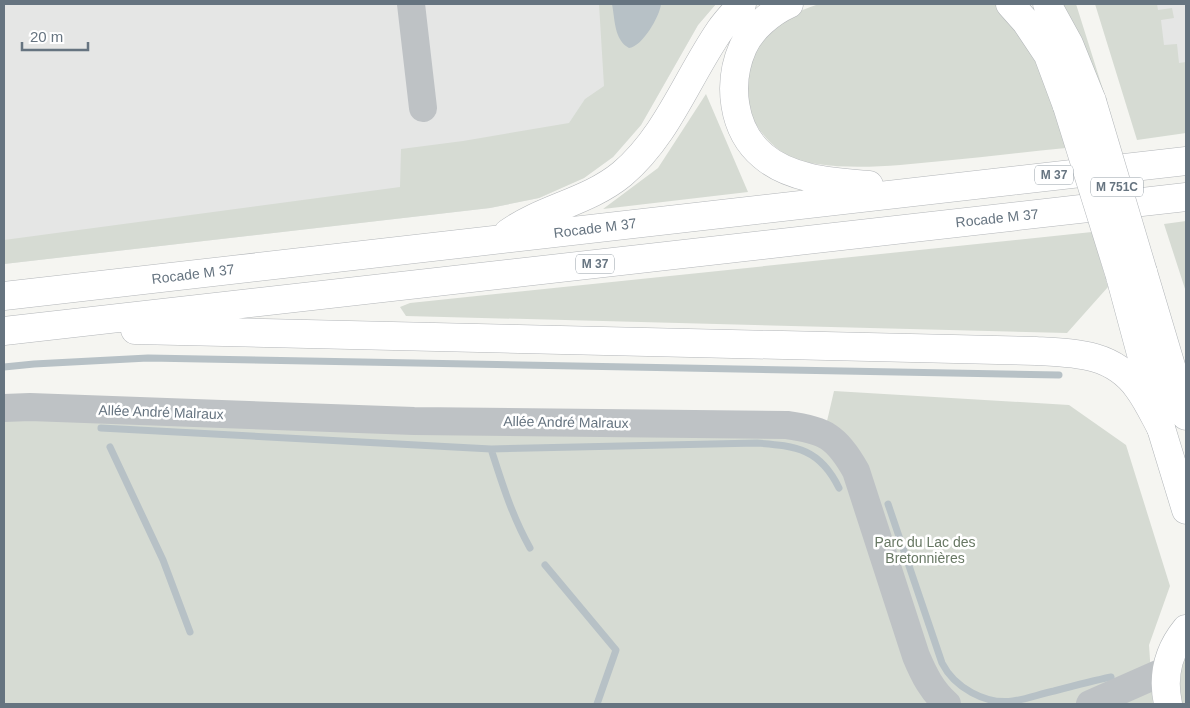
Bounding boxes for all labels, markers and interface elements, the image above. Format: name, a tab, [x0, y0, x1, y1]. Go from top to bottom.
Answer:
scale bar	[22, 20, 89, 52]
text: 20 m	[30, 28, 63, 45]
road number: M 37	[1035, 166, 1073, 184]
road number: M 751C	[1091, 178, 1143, 196]
street label: Rocade M 37	[955, 206, 1039, 230]
street label: Rocade M 37	[553, 215, 638, 241]
road number: M 37	[576, 254, 614, 274]
street label: Rocade M 37	[151, 261, 236, 287]
street label: Allée André Malraux	[98, 402, 224, 422]
street label: Allée André Malraux	[503, 413, 629, 431]
park label: Parc du Lac des Bretonnières	[874, 534, 976, 566]

